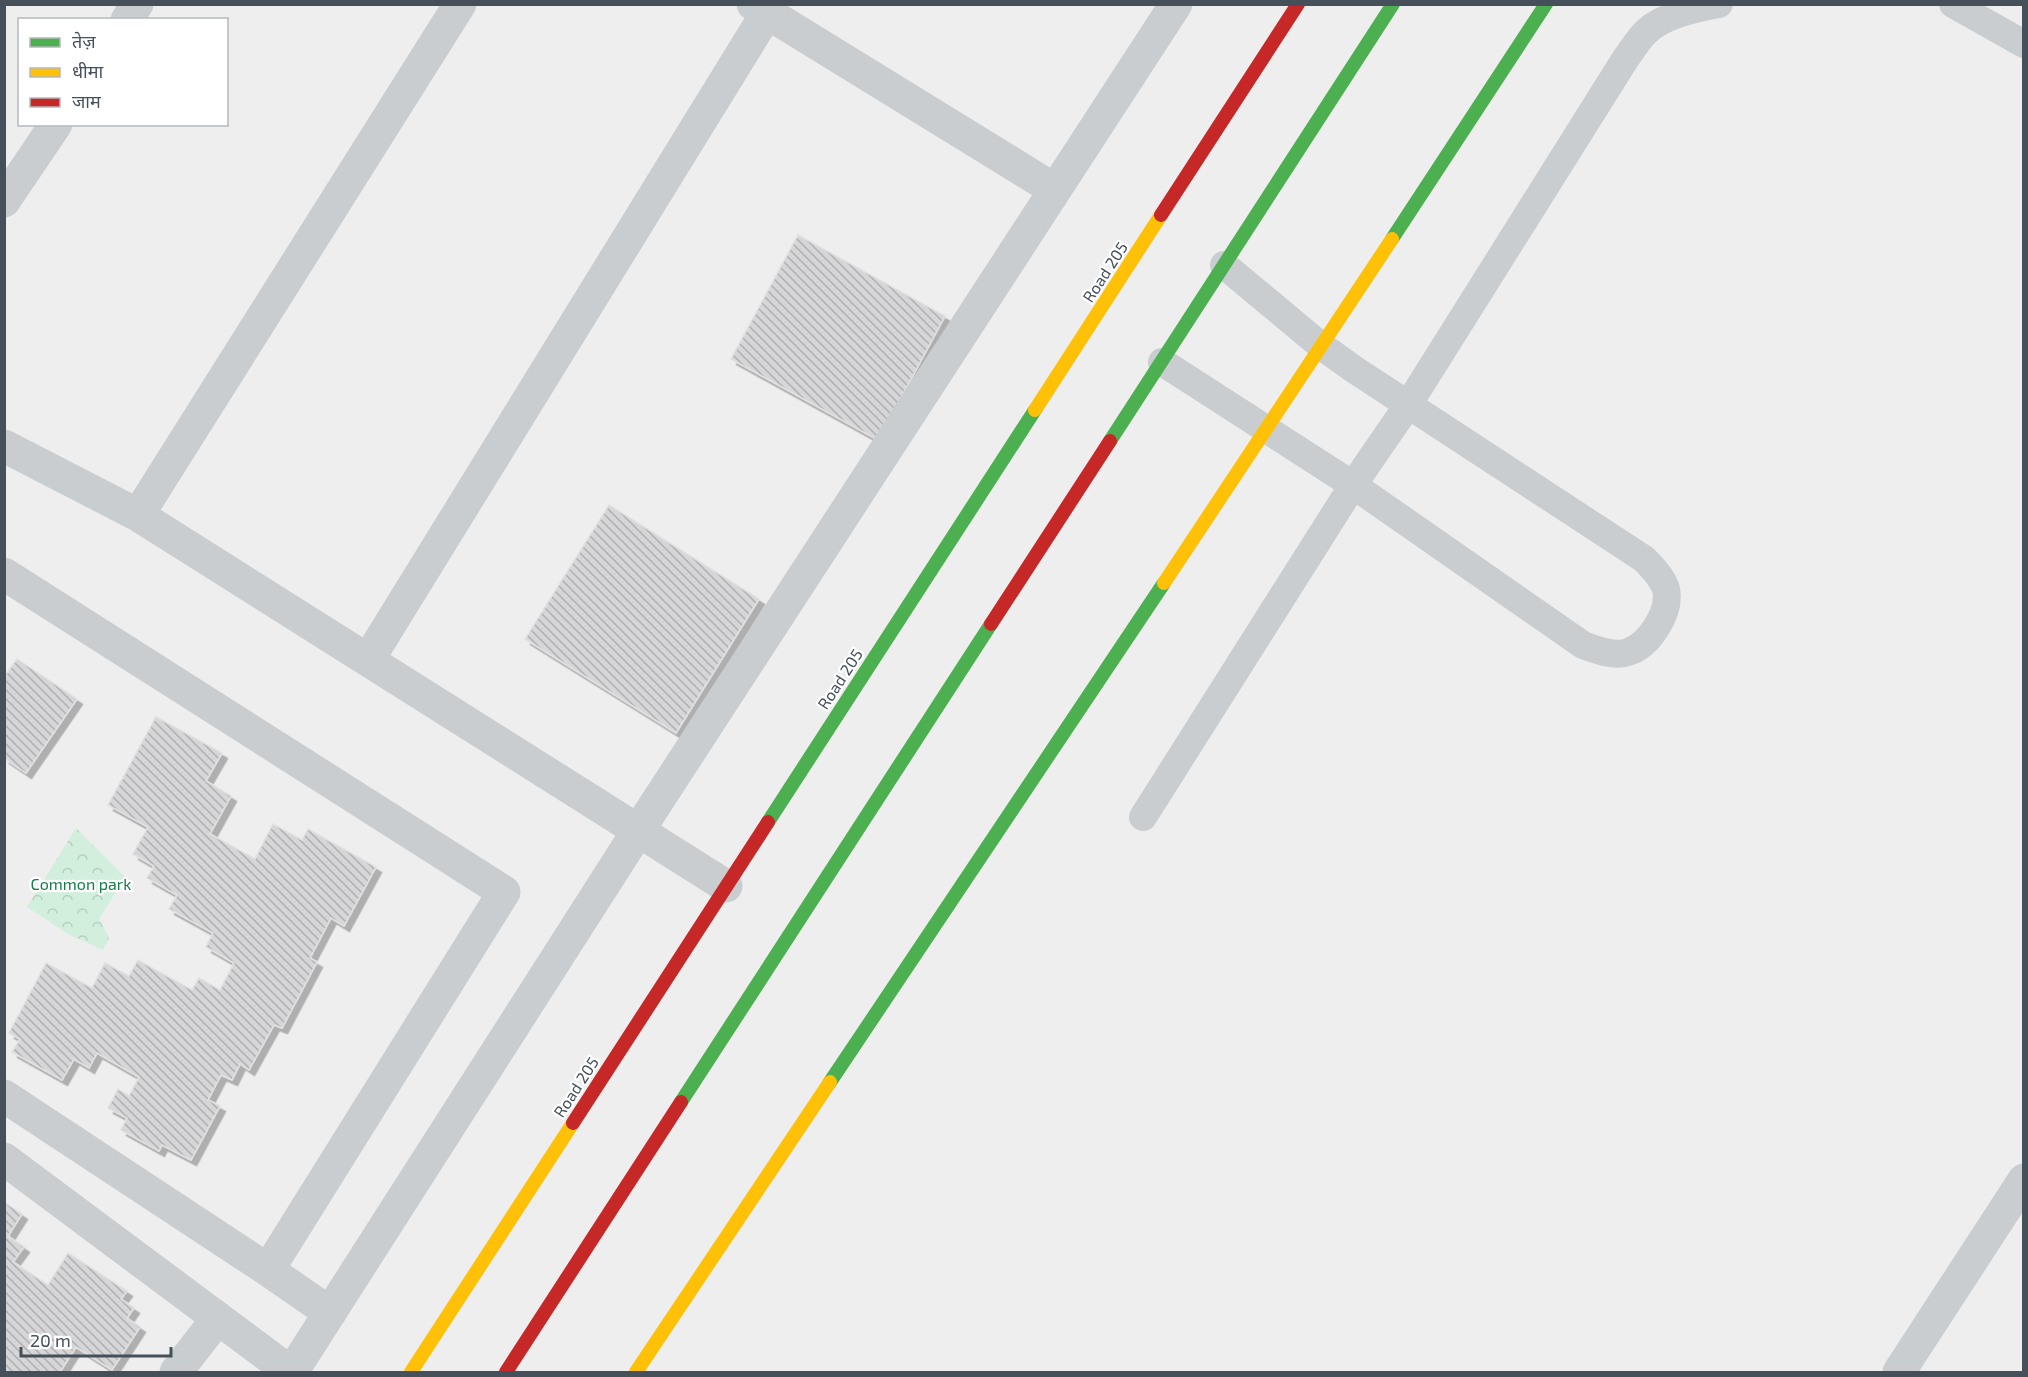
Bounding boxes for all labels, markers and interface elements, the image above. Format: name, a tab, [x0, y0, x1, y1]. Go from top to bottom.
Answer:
legend	[18, 18, 228, 126]
text: तेज़	[72, 30, 96, 52]
text: धीमा	[72, 60, 103, 82]
text: जाम	[72, 90, 102, 112]
street label: Road 205	[1078, 238, 1131, 305]
street label: Road 205	[813, 645, 866, 712]
park label: Common park	[31, 874, 131, 893]
street label: Road 205	[549, 1053, 602, 1120]
scale bar	[21, 1320, 171, 1358]
text: 20 m	[30, 1329, 71, 1351]

